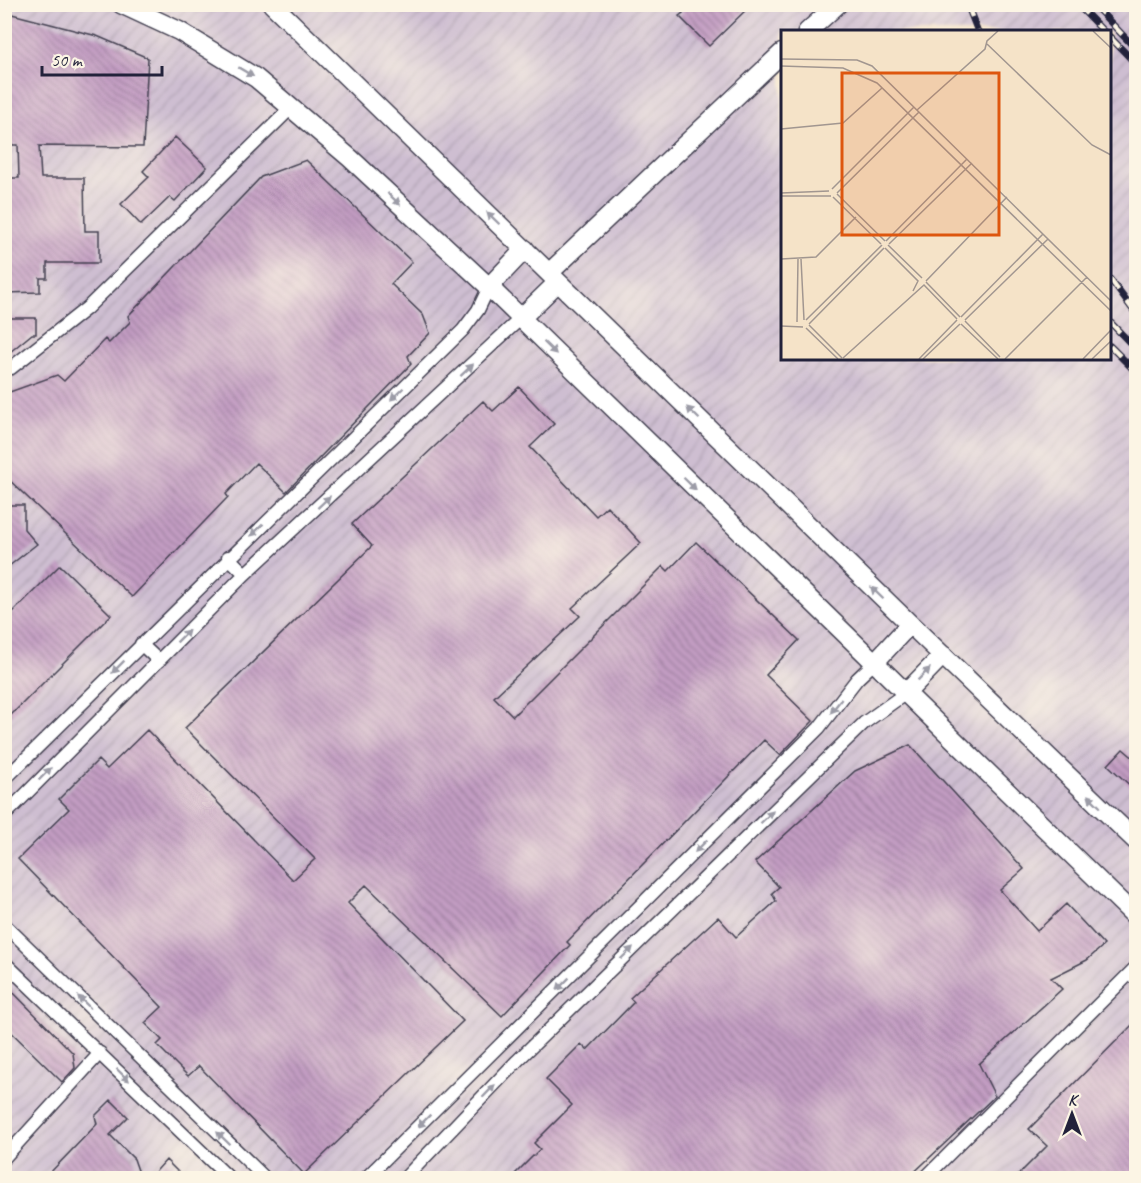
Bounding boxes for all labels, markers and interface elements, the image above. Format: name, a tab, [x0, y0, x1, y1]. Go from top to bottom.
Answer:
inset map	[781, 30, 1111, 360]
scale bar	[42, 39, 162, 77]
text: 50 m	[51, 49, 84, 71]
one-way arrow	[238, 66, 254, 77]
one-way arrow	[386, 192, 401, 205]
one-way arrow	[486, 212, 500, 226]
one-way arrow	[542, 341, 557, 355]
one-way arrow	[460, 363, 475, 377]
one-way arrow	[389, 387, 404, 401]
one-way arrow	[685, 406, 700, 420]
one-way arrow	[683, 476, 697, 490]
one-way arrow	[316, 495, 331, 509]
one-way arrow	[250, 522, 264, 536]
one-way arrow	[870, 586, 885, 600]
one-way arrow	[175, 630, 189, 644]
one-way arrow	[111, 659, 125, 674]
one-way arrow	[917, 667, 931, 681]
one-way arrow	[830, 698, 843, 714]
one-way arrow	[37, 768, 51, 782]
one-way arrow	[1088, 794, 1102, 808]
one-way arrow	[760, 811, 774, 825]
one-way arrow	[694, 838, 708, 852]
one-way arrow	[620, 947, 634, 961]
one-way arrow	[556, 976, 570, 990]
one-way arrow	[77, 995, 91, 1009]
one-way arrow	[115, 1068, 130, 1082]
one-way arrow	[481, 1084, 495, 1098]
north arrow	[1042, 1084, 1102, 1144]
text: K	[1068, 1090, 1080, 1110]
one-way arrow	[417, 1114, 432, 1128]
one-way arrow	[217, 1131, 231, 1145]

